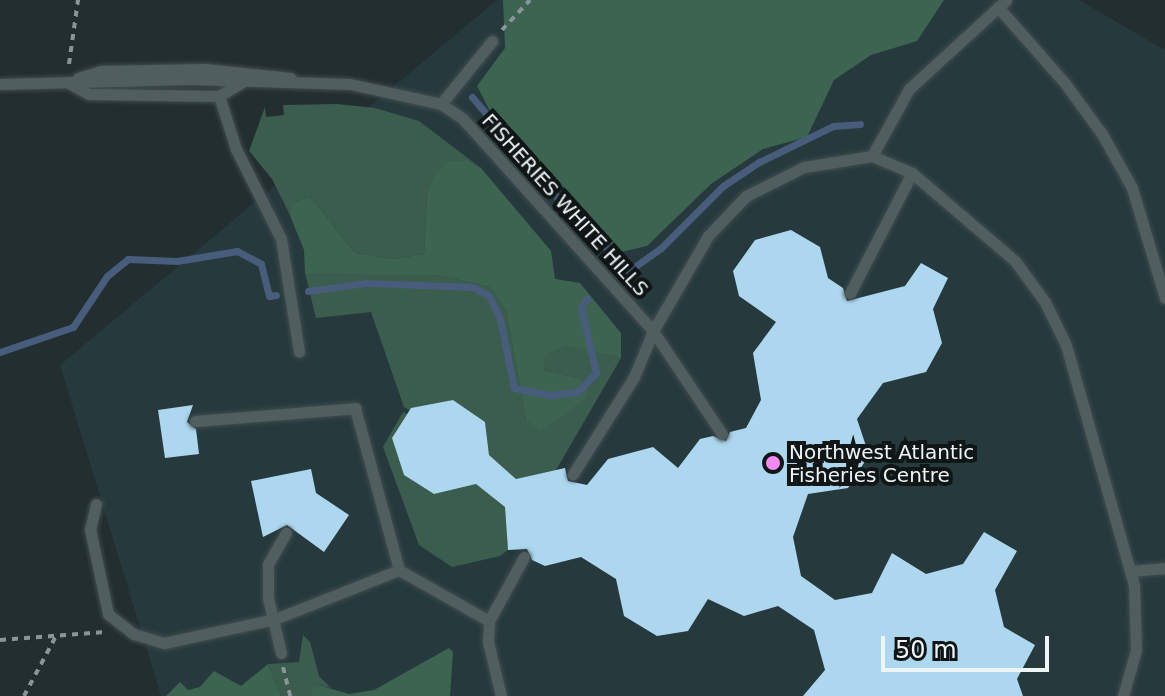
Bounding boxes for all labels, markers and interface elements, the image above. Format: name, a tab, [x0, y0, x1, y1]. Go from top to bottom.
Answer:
street label: FISHERIES WHITE HILLS	[477, 109, 653, 301]
place label: Northwest Atlantic Fisheries Centre	[789, 440, 974, 487]
marker: Northwest Atlantic Fisheries Centre	[764, 454, 782, 472]
scale bar	[885, 620, 1053, 670]
text: 50 m	[895, 636, 957, 664]

